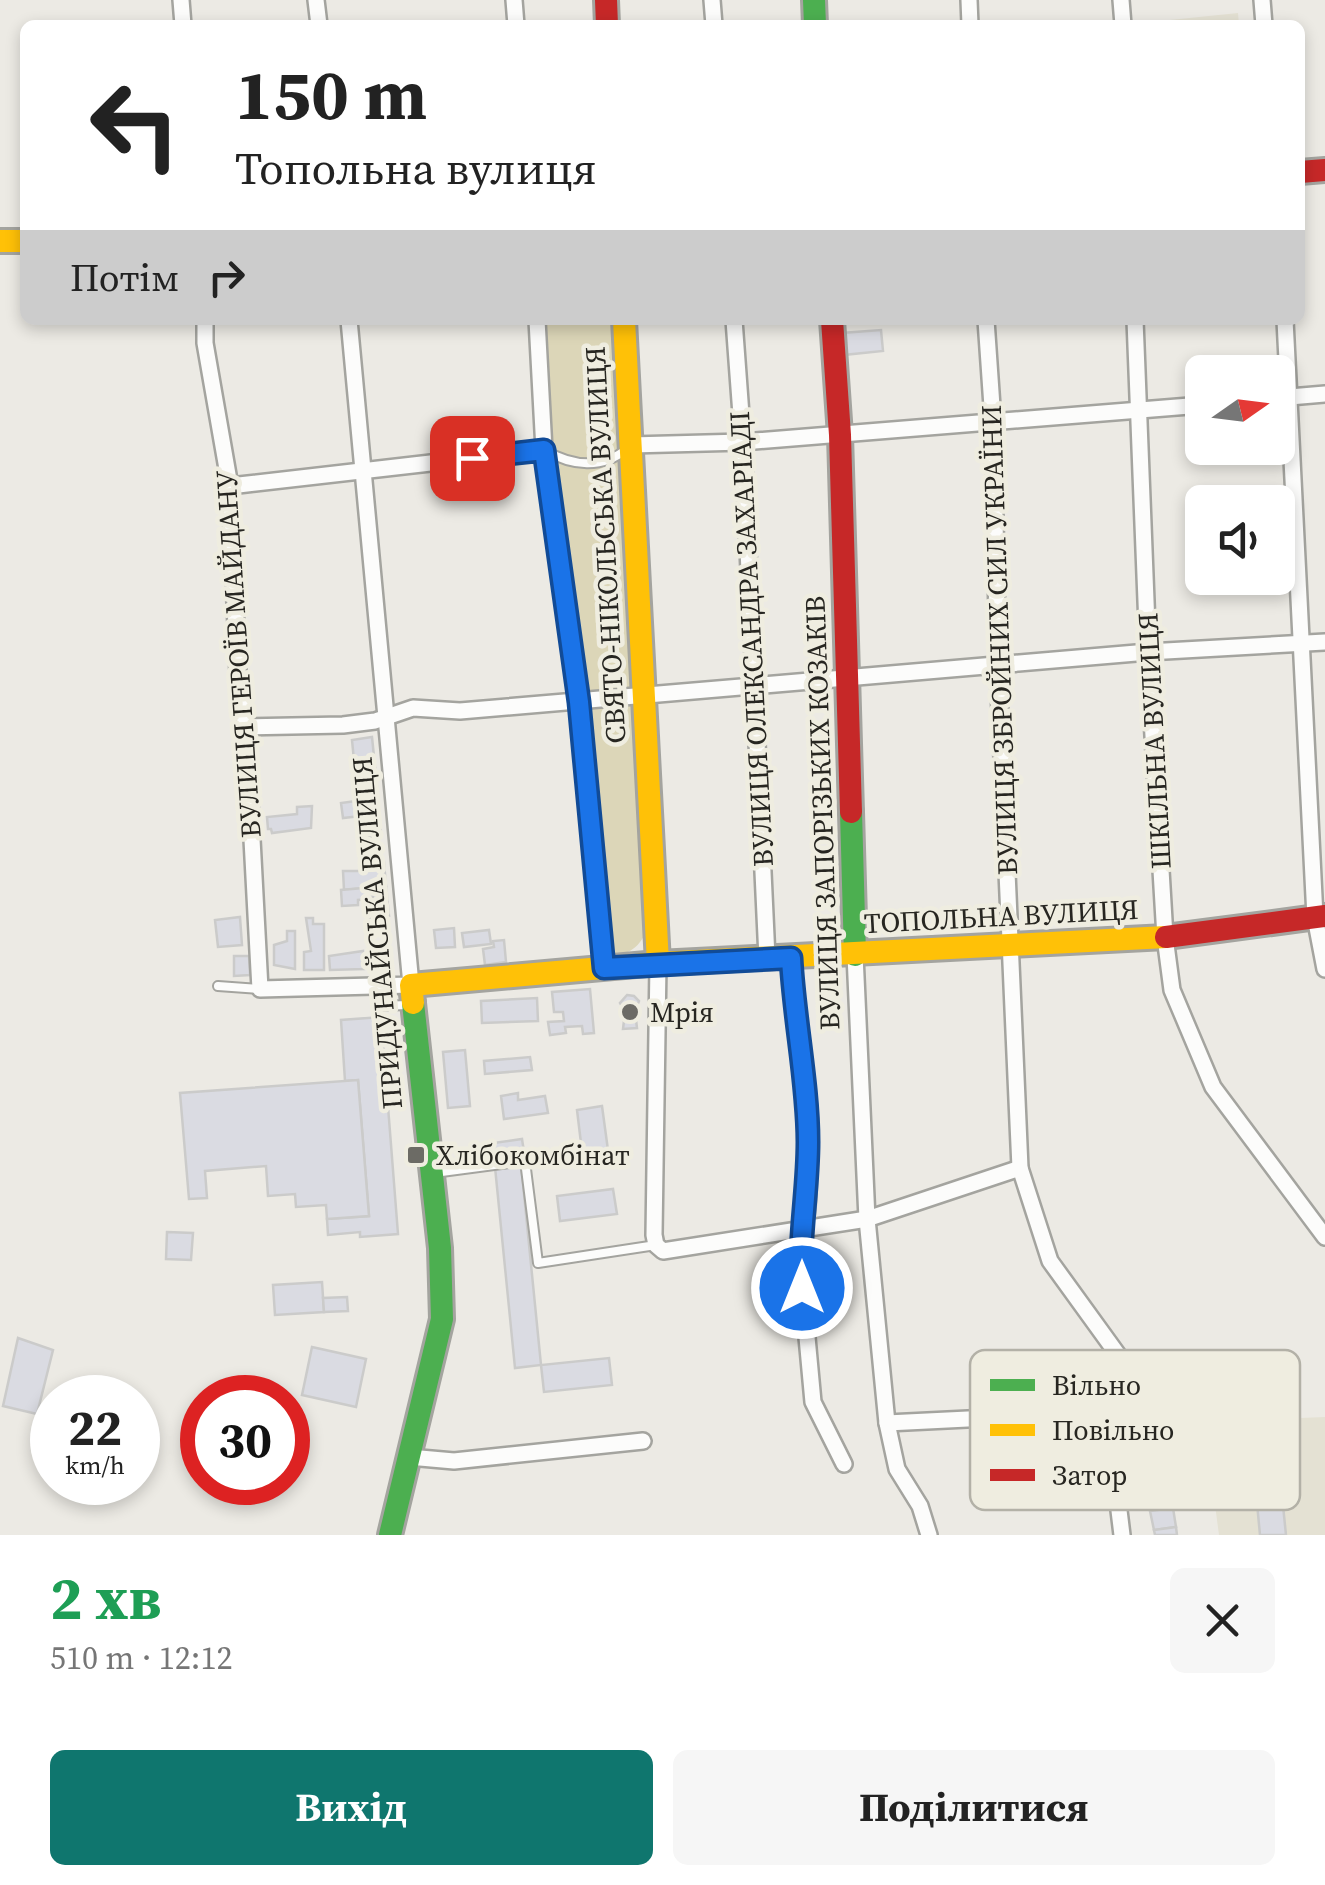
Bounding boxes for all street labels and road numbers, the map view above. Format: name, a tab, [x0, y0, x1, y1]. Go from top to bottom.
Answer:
street label: СВЯТО-НІКОЛЬСЬКА ВУЛИЦЯ	[576, 346, 634, 744]
street label: ВУЛИЦЯ ЗБРОЙНИХ СИЛ УКРАЇНИ	[972, 404, 1026, 876]
street label: ВУЛИЦЯ ОЛЕКСАНДРА ЗАХАРІАДІ	[720, 410, 782, 868]
street label: ВУЛИЦЯ ГЕРОЇВ МАЙДАНУ	[206, 469, 270, 839]
street label: ВУЛИЦЯ ЗАПОРІЗЬКИХ КОЗАКІВ	[795, 595, 849, 1031]
street label: ШКІЛЬНА ВУЛИЦЯ	[1128, 612, 1180, 870]
street label: ПРИДУНАЙСЬКА ВУЛИЦЯ	[343, 755, 411, 1111]
street label: ТОПОЛЬНА ВУЛИЦЯ	[863, 890, 1139, 942]

